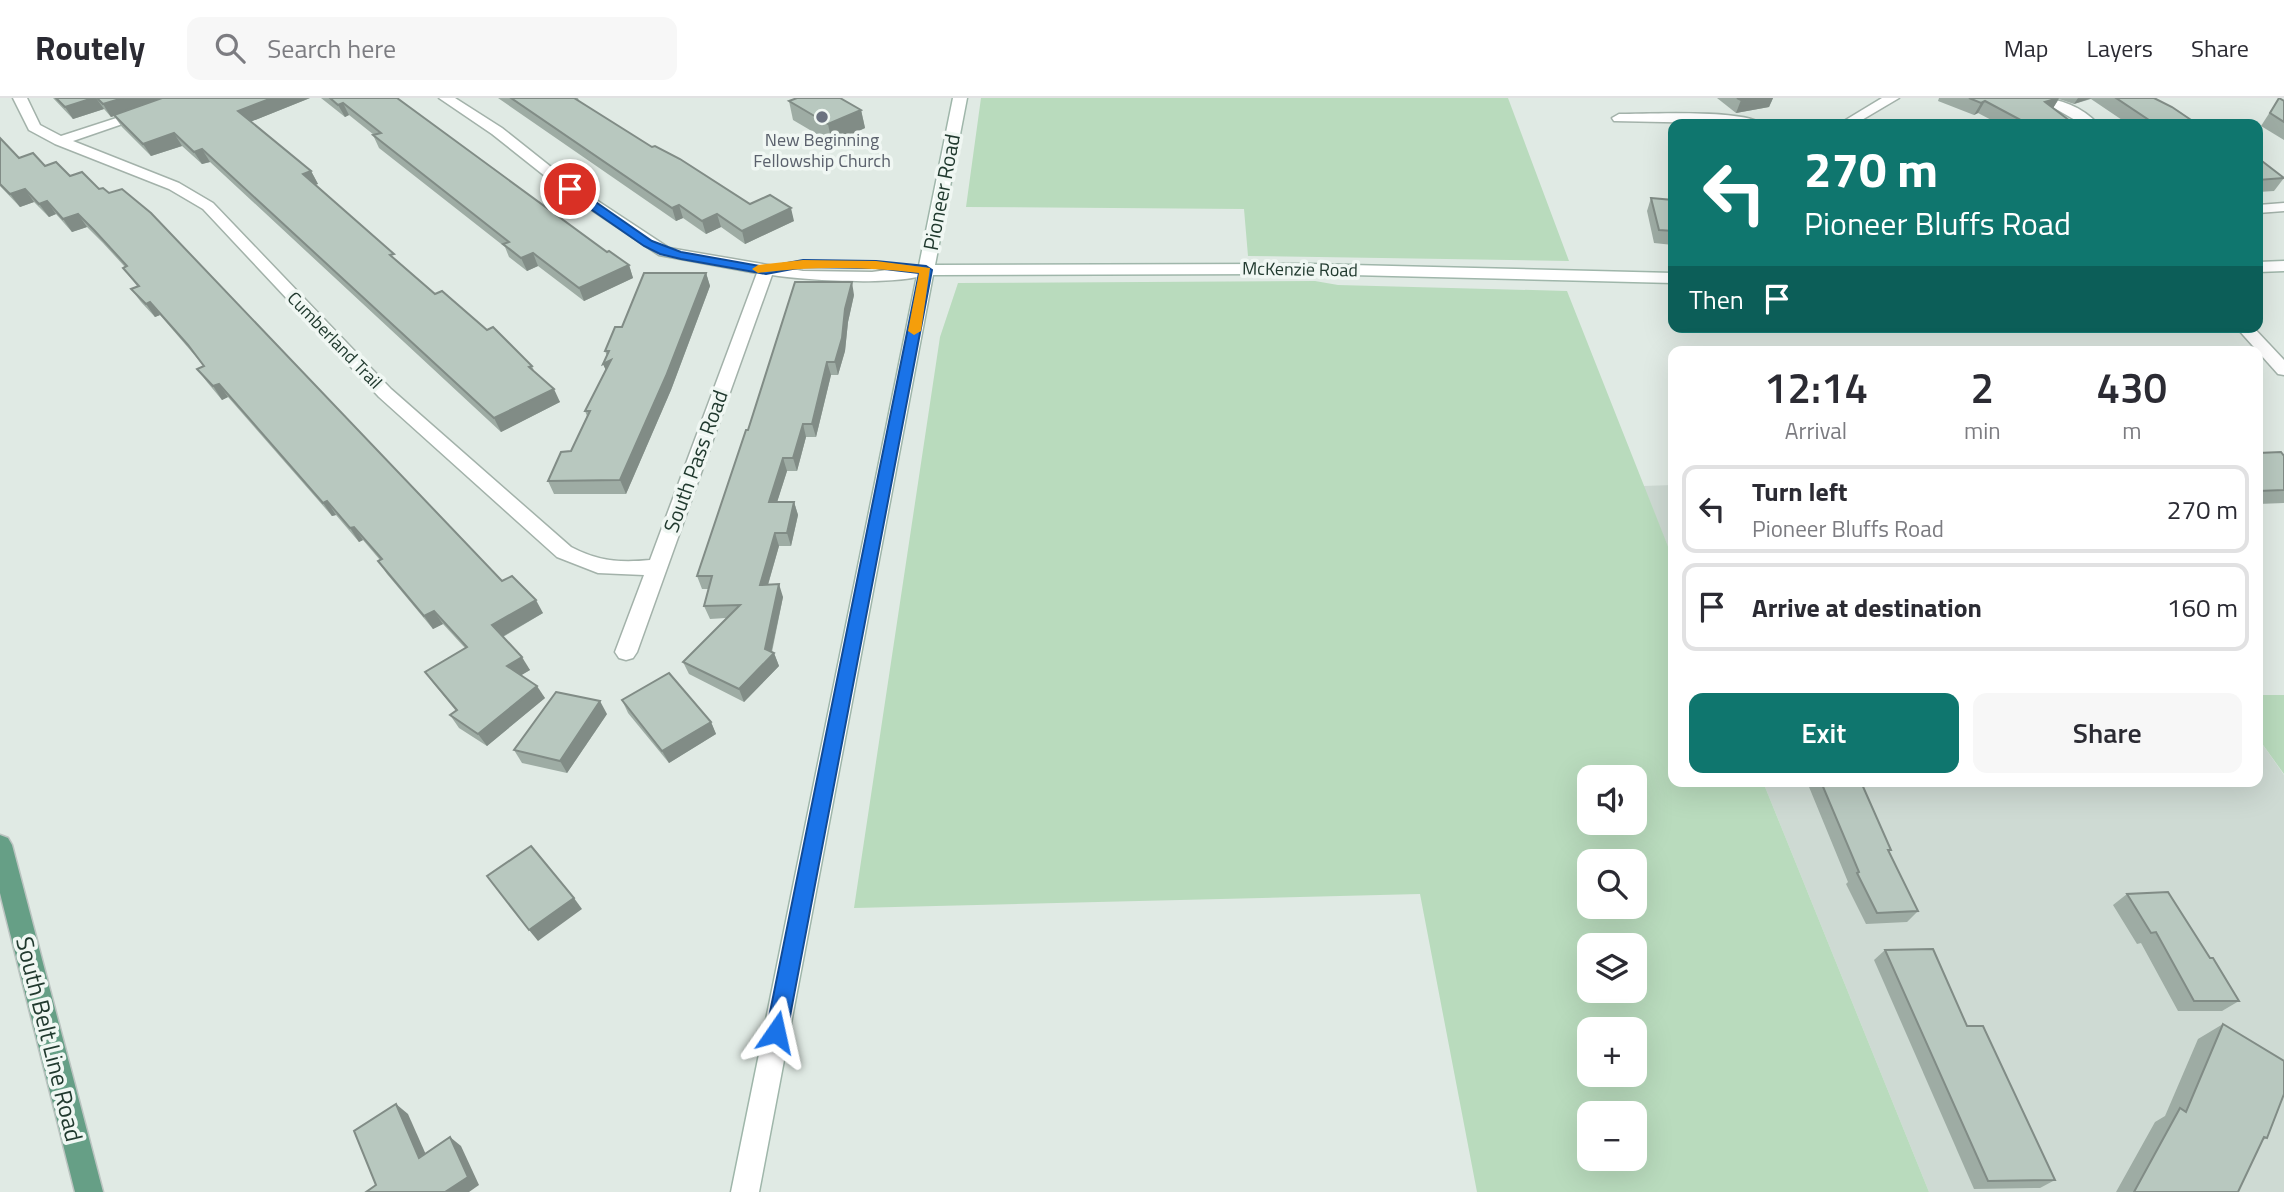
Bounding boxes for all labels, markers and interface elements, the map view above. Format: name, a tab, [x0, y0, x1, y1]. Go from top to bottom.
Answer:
search box	[187, 17, 677, 80]
text: Routely	[35, 23, 145, 73]
icon: search	[211, 29, 249, 67]
text: Search here	[267, 29, 396, 68]
text: Map	[2004, 30, 2049, 66]
text: Layers	[2087, 30, 2153, 66]
text: Share	[2191, 30, 2249, 66]
marker: New Beginning Fellowship Church	[814, 109, 830, 125]
place label: New Beginning Fellowship Church	[753, 126, 891, 174]
street label: Pioneer Road	[914, 131, 968, 253]
text: 270 m	[1804, 131, 1938, 206]
icon: left	[1689, 147, 1780, 238]
pin	[540, 159, 600, 219]
icon: arrive	[551, 170, 589, 208]
text: Pioneer Bluffs Road	[1804, 199, 2071, 247]
street label: McKenzie Road	[1242, 254, 1358, 284]
text: Then	[1689, 280, 1744, 319]
icon: arrive	[1758, 280, 1796, 318]
street label: Cumberland Trail	[281, 285, 389, 395]
text: 12:14	[1764, 355, 1868, 419]
text: 2	[1971, 355, 1994, 419]
text: 430	[2097, 355, 2167, 419]
street label: South Pass Road	[654, 385, 736, 537]
text: Arrival	[1785, 413, 1847, 448]
text: min	[1964, 413, 2001, 448]
text: m	[2122, 413, 2141, 448]
text: Turn left	[1752, 472, 1847, 511]
icon: left	[1693, 490, 1731, 528]
text: 270 m	[2167, 490, 2238, 529]
text: Pioneer Bluffs Road	[1752, 511, 1944, 546]
icon: arrive	[1693, 588, 1731, 626]
text: Arrive at destination	[1752, 588, 1982, 627]
text: 160 m	[2167, 588, 2238, 627]
button: Exit	[1689, 693, 1959, 773]
button: Share	[1973, 693, 2242, 773]
map controls	[1577, 765, 1647, 1171]
button: sound	[1577, 765, 1647, 835]
button: search	[1577, 849, 1647, 919]
street label: South Belt Line Road	[7, 933, 93, 1145]
button: layers	[1577, 933, 1647, 1003]
position arrow	[739, 995, 813, 1069]
button: +	[1577, 1017, 1647, 1087]
button: −	[1577, 1101, 1647, 1171]

